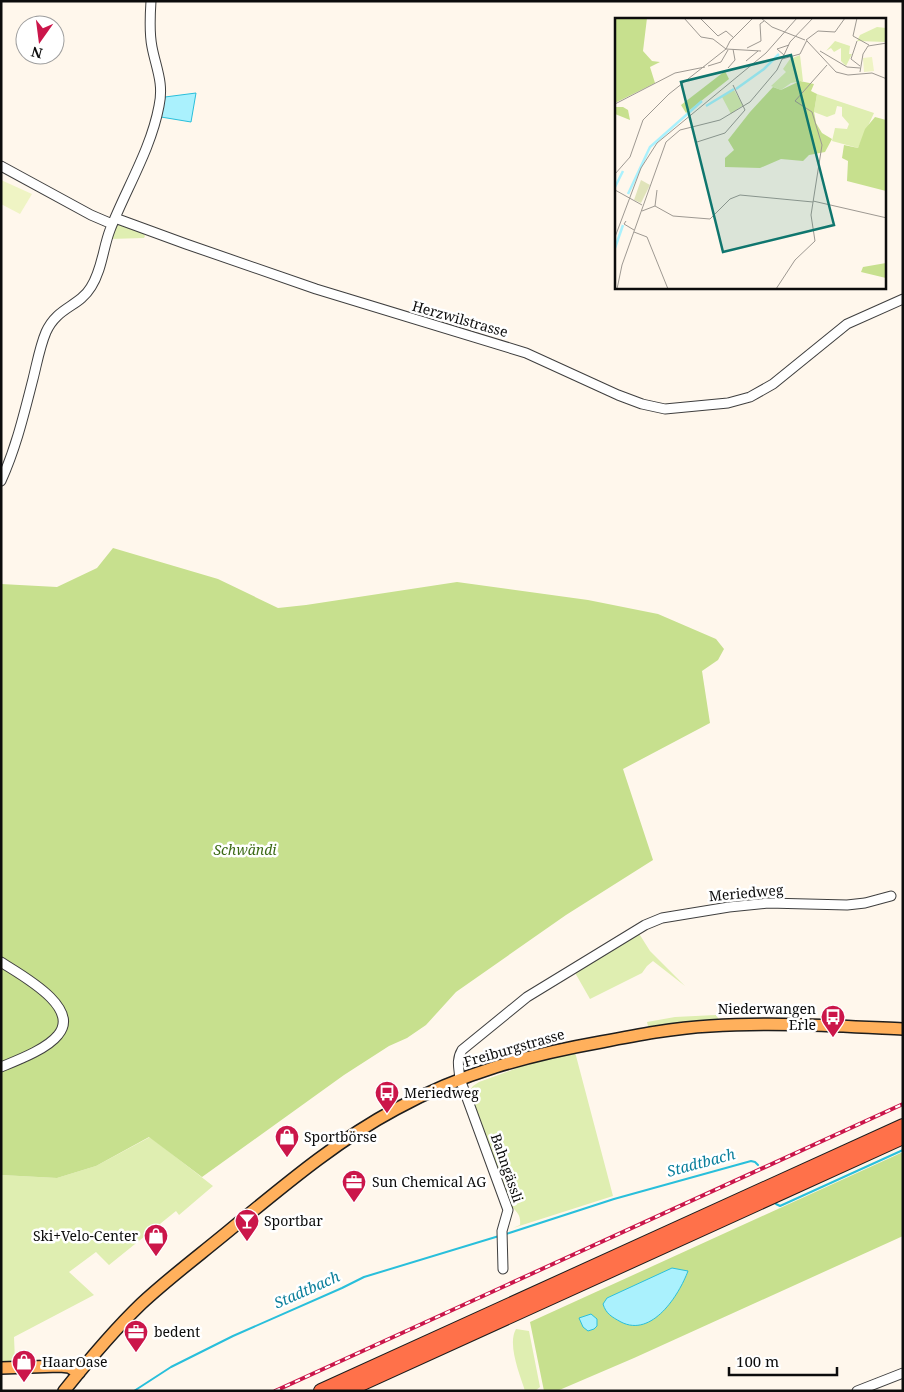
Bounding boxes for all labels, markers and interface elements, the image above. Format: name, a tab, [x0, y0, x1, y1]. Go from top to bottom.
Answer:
north arrow	[15, 15, 65, 65]
inset map	[615, 18, 886, 289]
text: N	[29, 43, 44, 64]
street label: Herzwilstrasse	[410, 296, 510, 341]
park label: Schwändi	[213, 840, 277, 859]
street label: Meriedweg	[708, 880, 785, 905]
place label: Niederwangen Erle	[718, 999, 816, 1034]
bus stop icon: Niederwangen Erle	[820, 1004, 846, 1038]
street label: Freiburgstrasse	[461, 1024, 566, 1071]
bus stop icon: Meriedweg	[374, 1080, 400, 1114]
place label: Meriedweg	[404, 1083, 479, 1102]
shop icon: Sportbörse	[274, 1124, 300, 1158]
place label: Sportbörse	[304, 1127, 377, 1146]
street label: Bahngässli	[487, 1131, 528, 1205]
water label: Stadtbach	[664, 1143, 737, 1181]
office icon: Sun Chemical AG	[341, 1169, 367, 1203]
place label: Sun Chemical AG	[372, 1172, 486, 1191]
bar icon: Sportbar	[234, 1208, 260, 1242]
place label: Sportbar	[264, 1211, 323, 1230]
shop icon: Ski+Velo-Center	[143, 1223, 169, 1257]
place label: Ski+Velo-Center	[33, 1226, 138, 1245]
water label: Stadtbach	[271, 1266, 343, 1312]
office icon: bedent	[123, 1319, 149, 1353]
place label: bedent	[154, 1322, 200, 1341]
scale bar	[729, 1344, 836, 1376]
shop icon: HaarOase	[11, 1349, 37, 1383]
text: 100 m	[736, 1351, 779, 1371]
place label: HaarOase	[42, 1352, 108, 1371]

